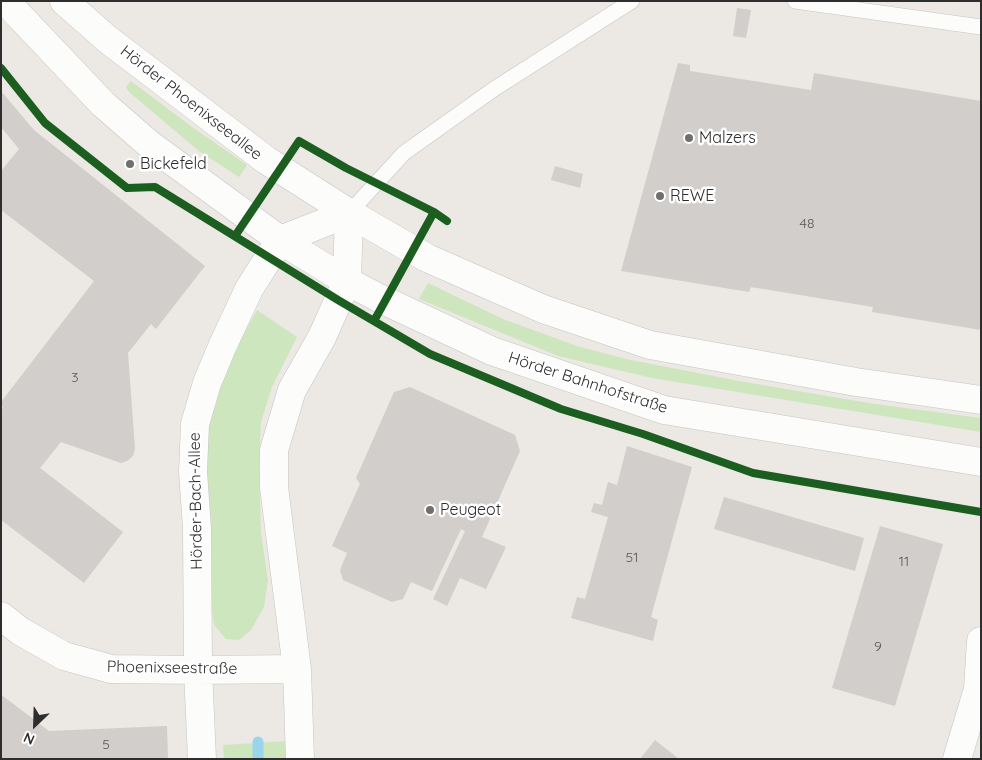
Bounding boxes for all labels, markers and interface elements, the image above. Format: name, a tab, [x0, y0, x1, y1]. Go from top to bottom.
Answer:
street label: Hörder Phoenixseeallee	[116, 42, 266, 164]
place label: Malzers	[699, 128, 756, 148]
marker: Malzers	[683, 132, 695, 144]
place label: Bickefeld	[140, 154, 207, 174]
marker: Bickefeld	[124, 158, 136, 170]
place label: REWE	[670, 186, 714, 206]
marker: REWE	[654, 190, 666, 202]
house number: 48	[800, 216, 814, 232]
street label: Hörder Bahnhofstraße	[506, 348, 670, 418]
house number: 3	[71, 370, 79, 386]
street label: Hörder-Bach-Allee	[185, 432, 207, 570]
place label: Peugeot	[440, 500, 501, 520]
marker: Peugeot	[424, 504, 436, 516]
house number: 51	[626, 550, 638, 566]
house number: 11	[899, 554, 909, 570]
house number: 9	[874, 639, 882, 655]
street label: Phoenixseestraße	[107, 657, 237, 679]
north arrow	[10, 700, 60, 750]
text: N	[21, 728, 37, 749]
house number: 5	[102, 737, 110, 753]

